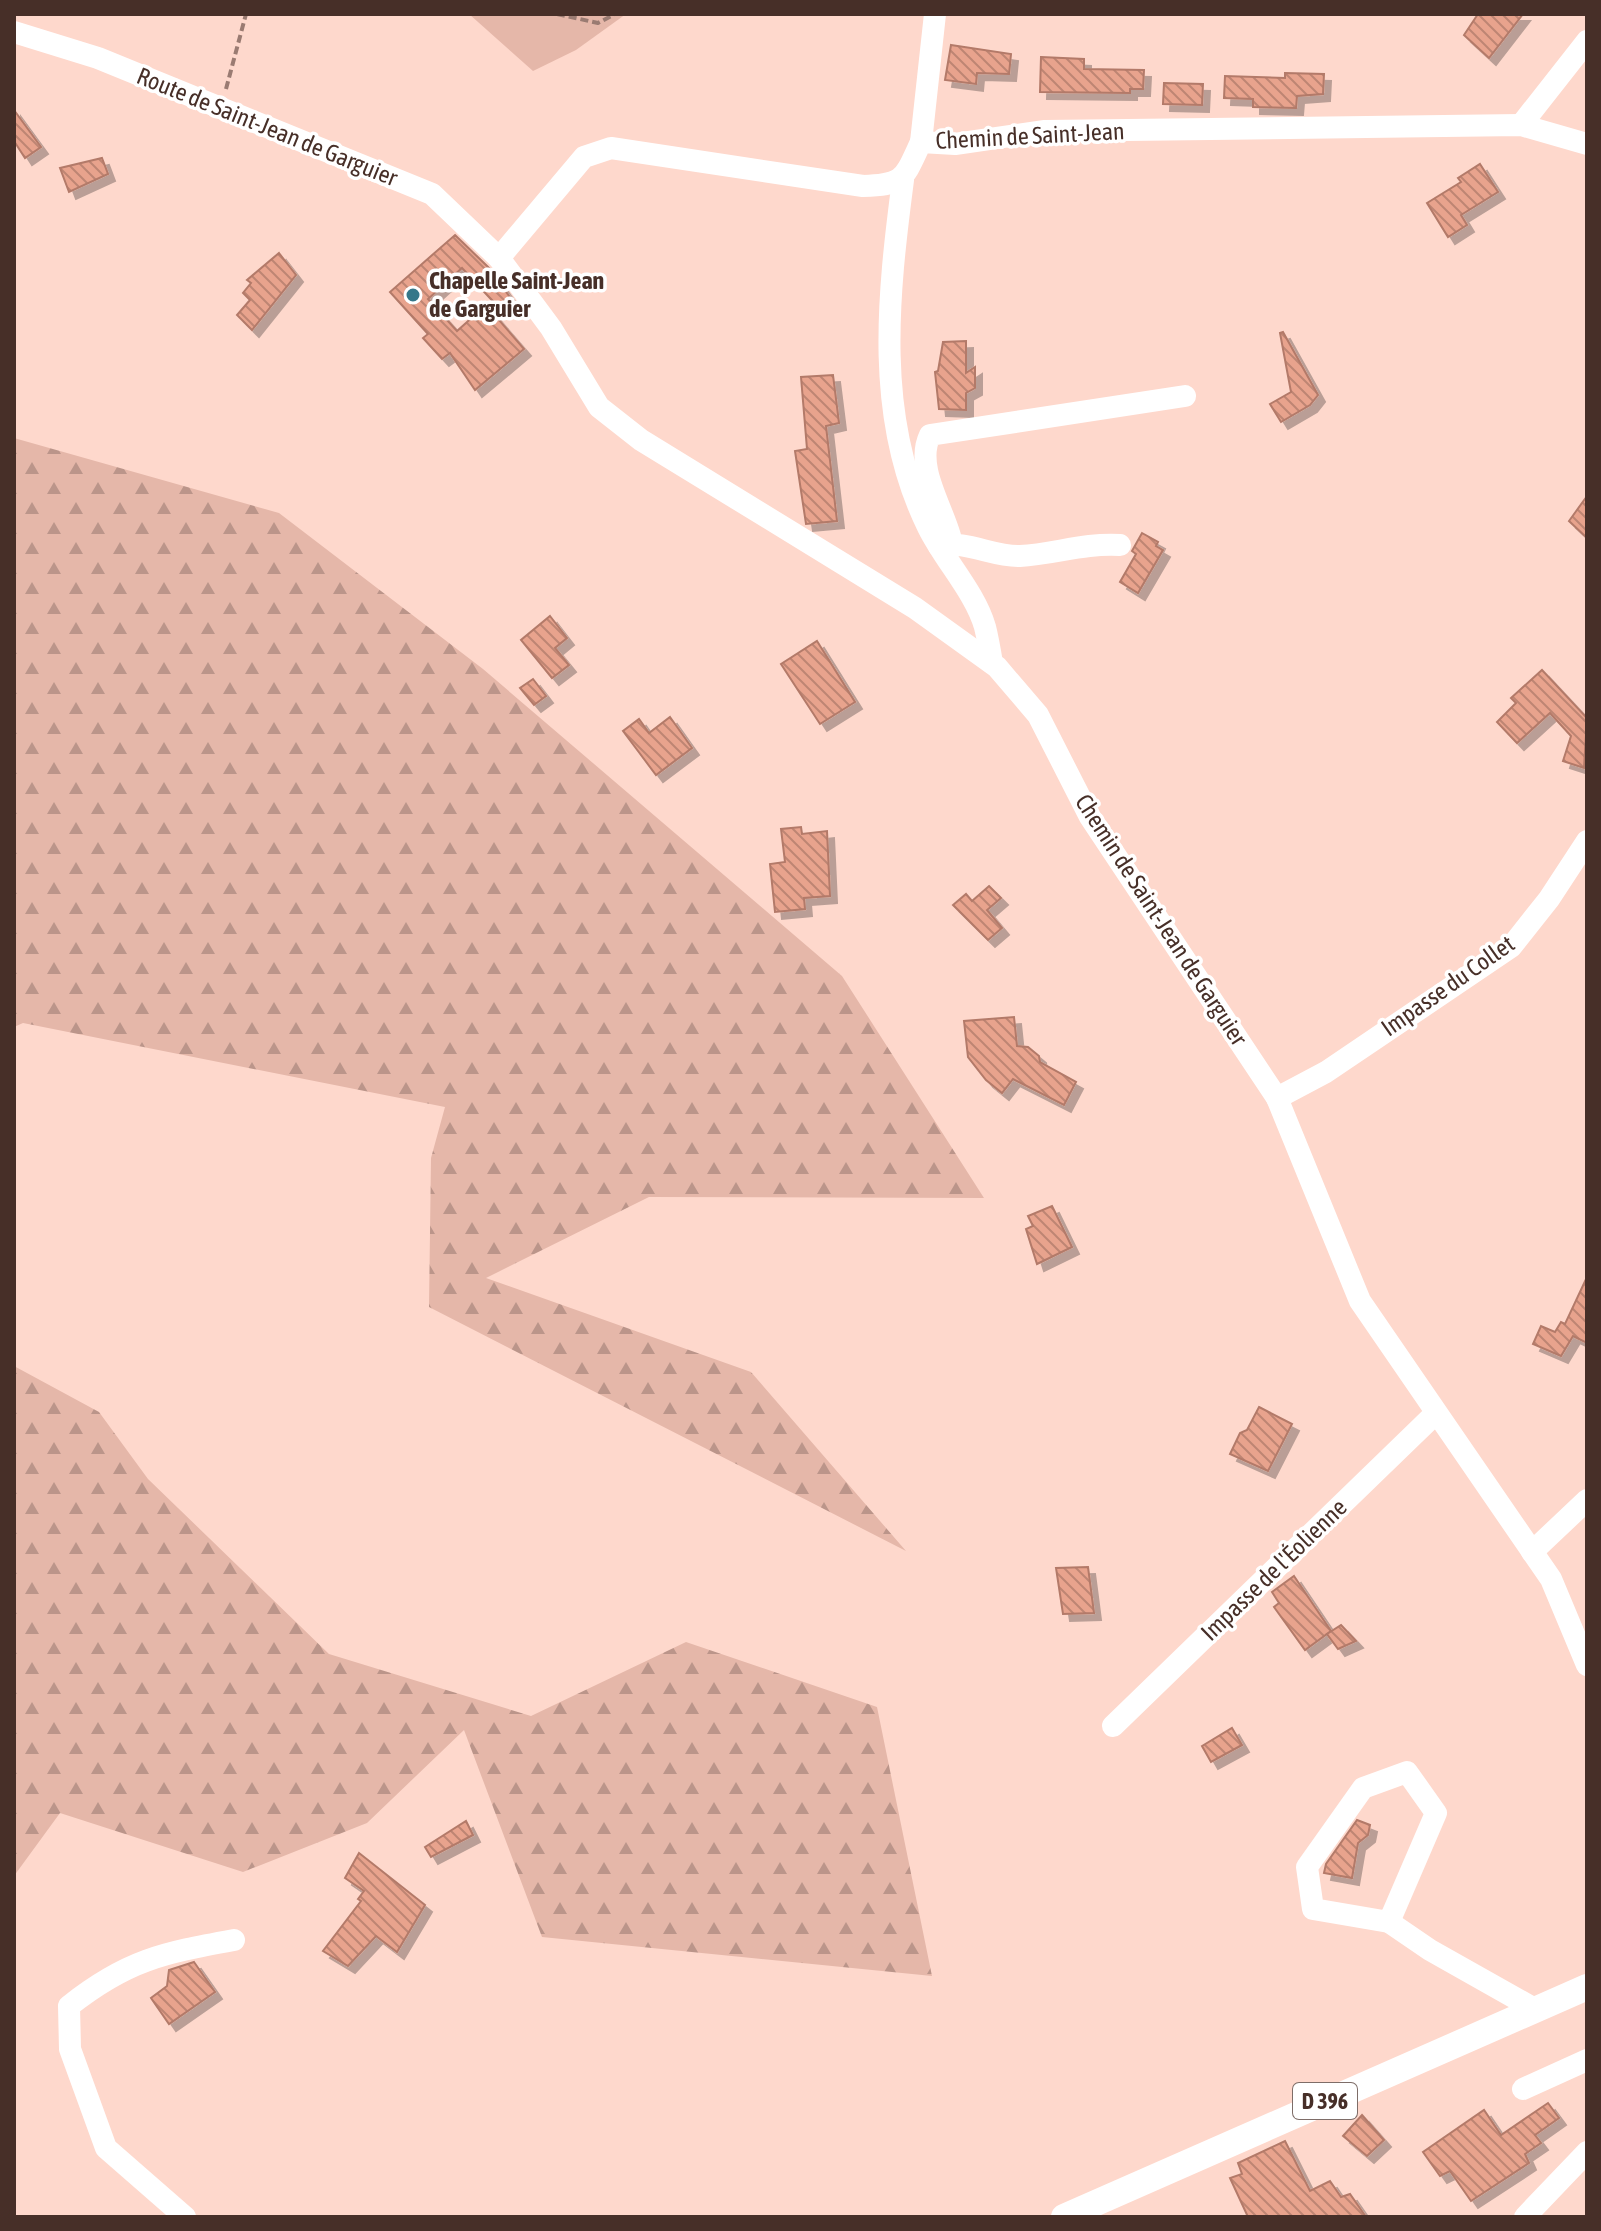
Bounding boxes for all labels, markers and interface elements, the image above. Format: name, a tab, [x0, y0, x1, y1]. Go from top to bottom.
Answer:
street label: Route de Saint-Jean de Garguier	[133, 62, 402, 192]
street label: Chemin de Saint-Jean	[935, 117, 1125, 154]
place label: Chapelle Saint-Jean de Garguier	[429, 267, 604, 322]
marker: Chapelle Saint-Jean de Garguier	[404, 286, 422, 304]
street label: Chemin de Saint-Jean de Garguier	[1070, 789, 1253, 1051]
street label: Impasse du Collet	[1376, 930, 1519, 1041]
street label: Impasse de l'Éolienne	[1195, 1493, 1352, 1646]
road number: D 396	[1293, 2083, 1357, 2119]

